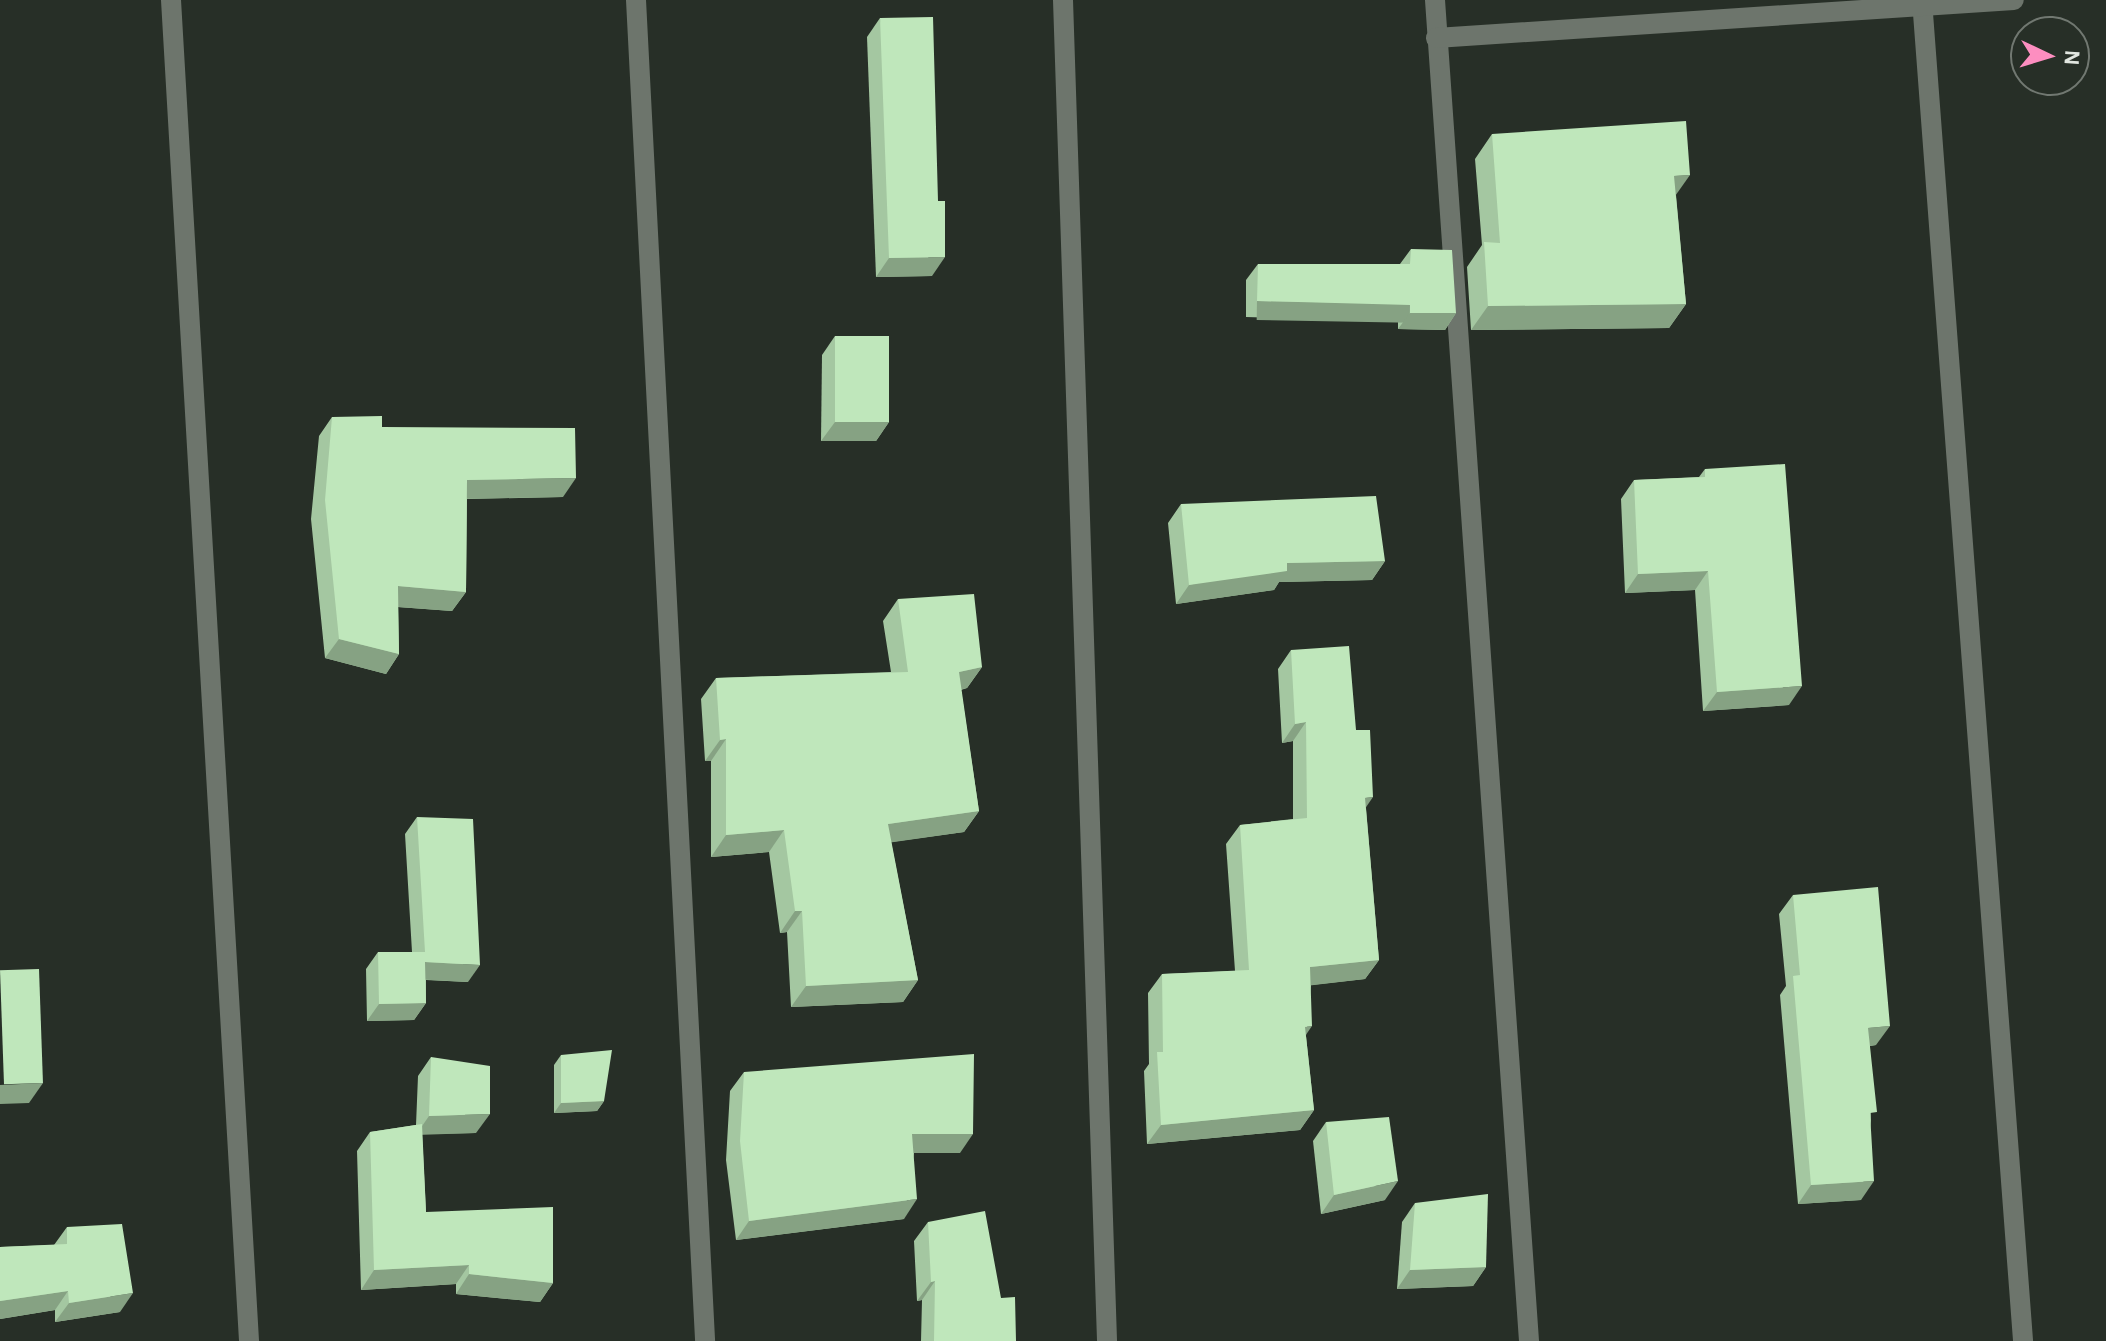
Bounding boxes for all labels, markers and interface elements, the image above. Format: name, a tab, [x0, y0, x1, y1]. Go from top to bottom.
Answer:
north arrow	[2010, 16, 2090, 96]
text: N	[2060, 49, 2083, 66]

